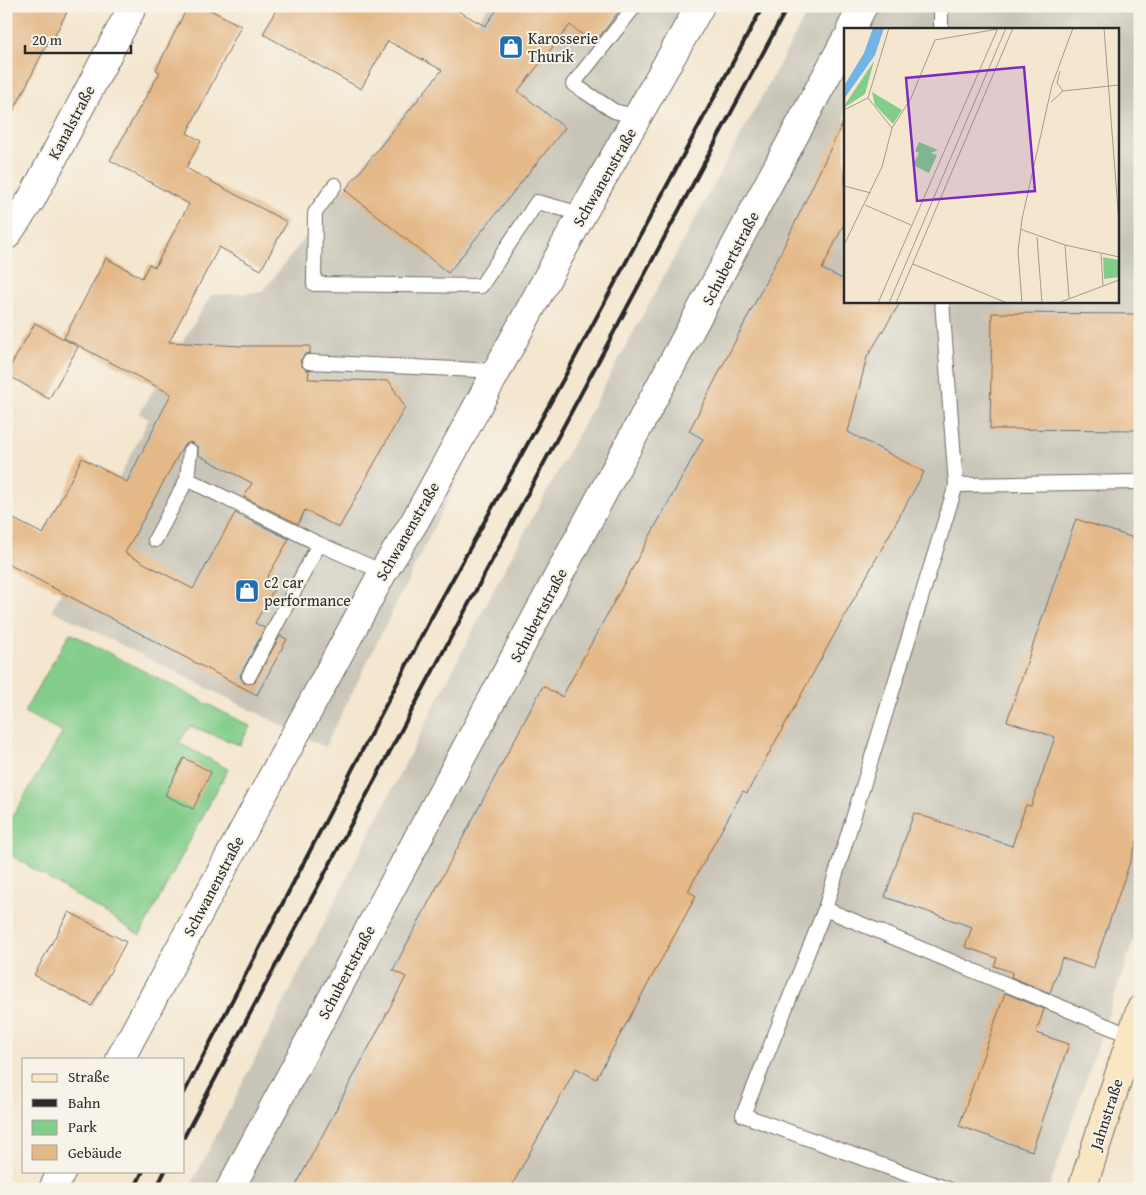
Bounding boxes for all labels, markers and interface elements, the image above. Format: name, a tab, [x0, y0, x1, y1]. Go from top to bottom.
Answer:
scale bar	[25, 22, 131, 54]
place label: Karosserie Thurik	[528, 26, 598, 68]
inset map	[844, 28, 1118, 302]
text: 20 m	[32, 29, 63, 50]
shop icon: Karosserie Thurik	[498, 34, 524, 60]
street label: Kanalstraße	[41, 81, 101, 163]
street label: Schwanenstraße	[566, 123, 642, 231]
street label: Schubertstraße	[695, 207, 765, 309]
street label: Schwanenstraße	[369, 477, 445, 585]
street label: Schubertstraße	[503, 564, 573, 666]
place label: c2 car performance	[264, 570, 351, 612]
shop icon: c2 car performance	[234, 578, 260, 604]
street label: Schwanenstraße	[176, 831, 250, 941]
street label: Schubertstraße	[311, 921, 381, 1023]
legend	[22, 1058, 185, 1172]
text: Straße	[68, 1066, 110, 1087]
street label: Jahnstraße	[1083, 1075, 1129, 1155]
text: Bahn	[68, 1092, 101, 1113]
text: Park	[68, 1116, 97, 1137]
text: Gebäude	[68, 1142, 122, 1163]

